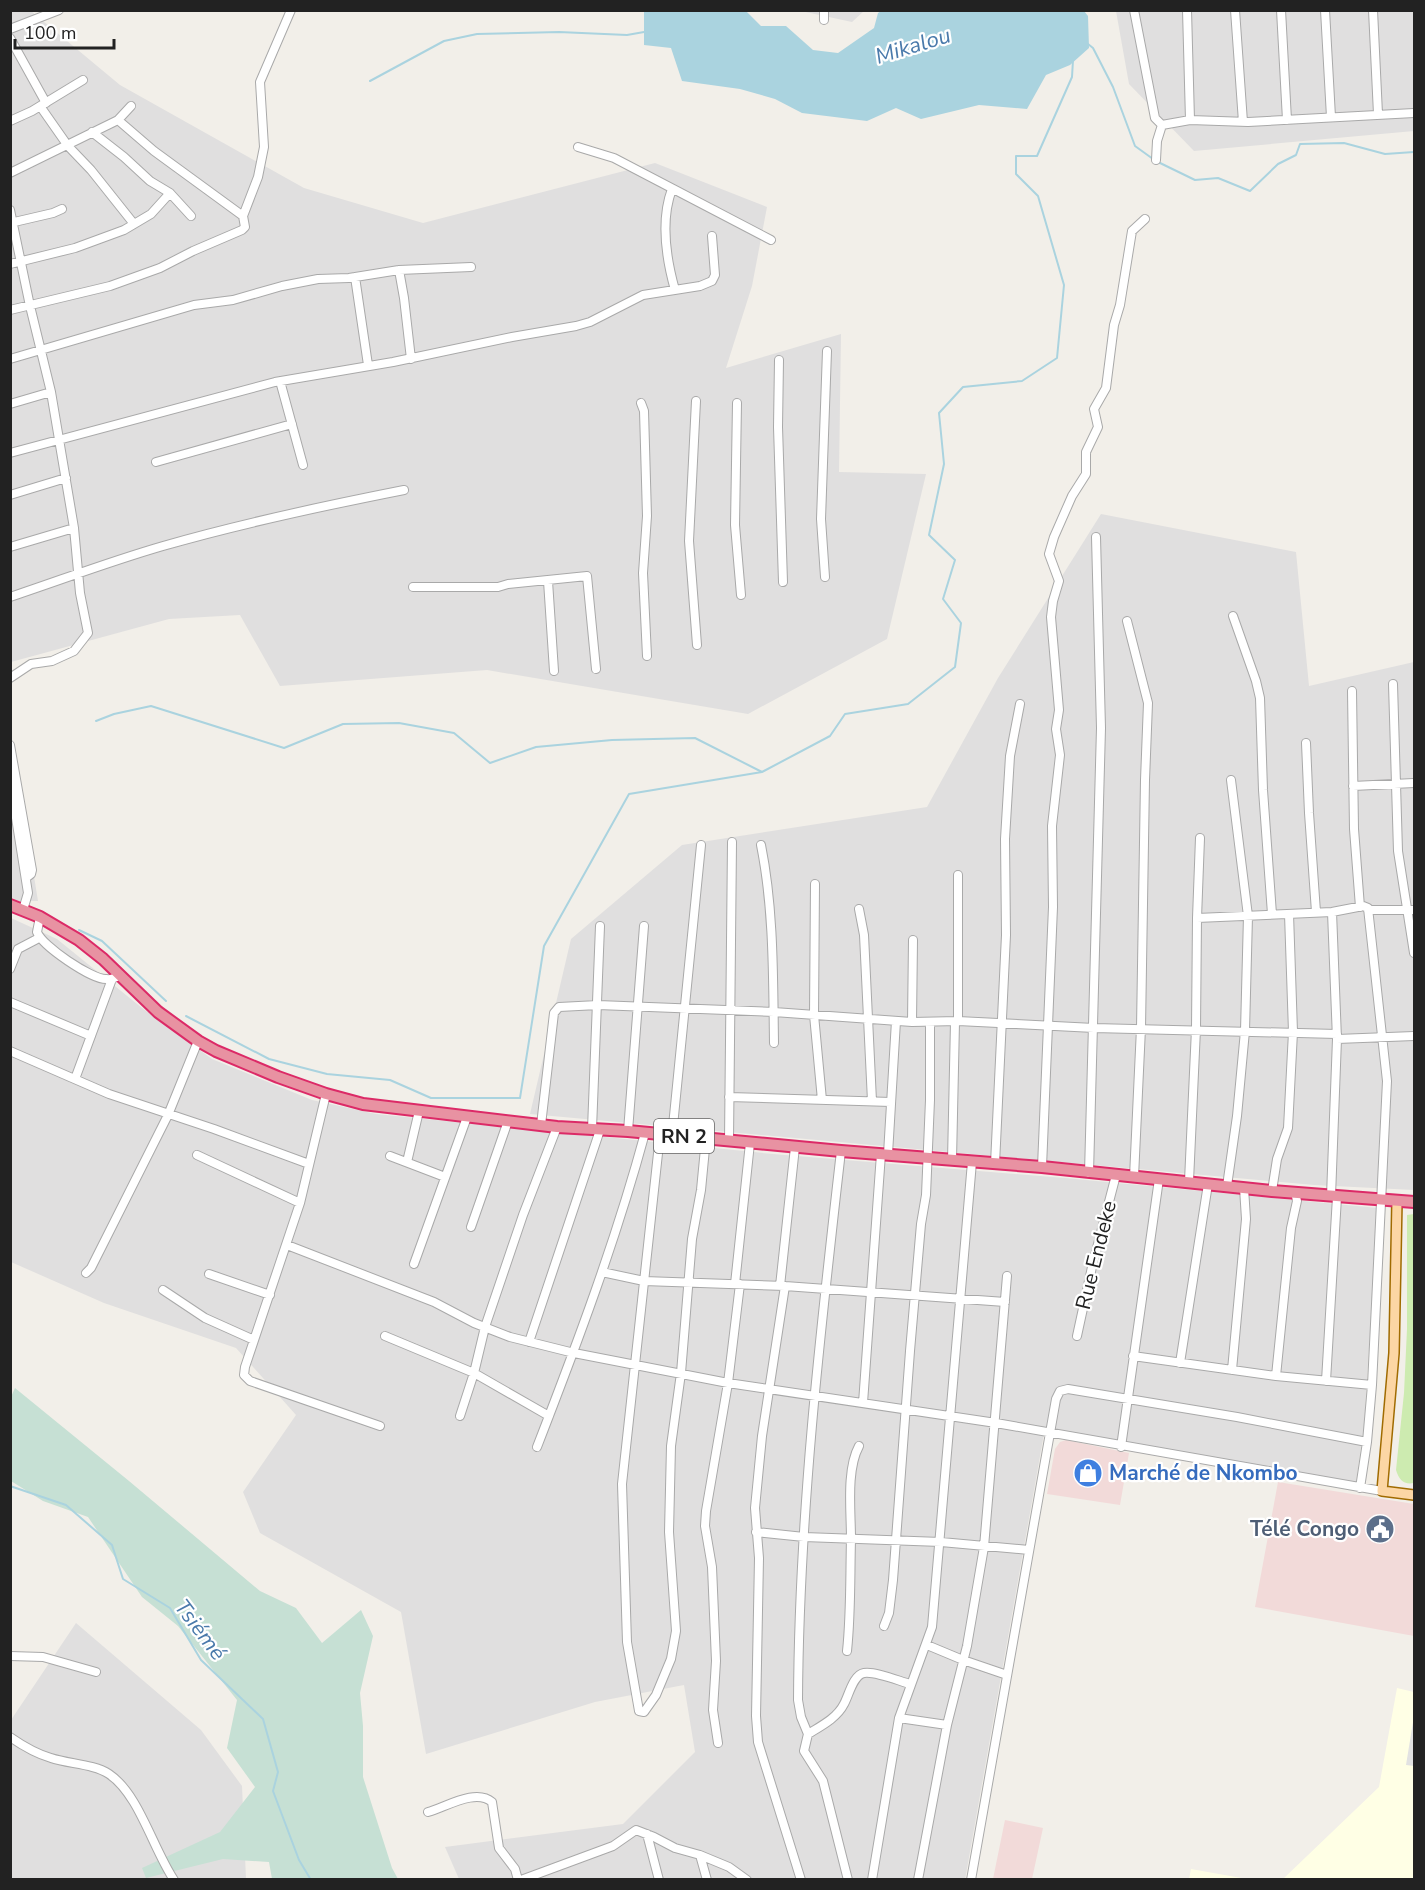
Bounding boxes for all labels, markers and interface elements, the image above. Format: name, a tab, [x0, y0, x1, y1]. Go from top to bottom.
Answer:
scale bar	[15, 12, 114, 50]
water label: Mikalou	[872, 20, 954, 72]
text: 100 m	[24, 21, 76, 45]
road number: RN 2	[654, 1119, 714, 1153]
street label: Rue Endeke	[1069, 1198, 1123, 1312]
shop icon: Marché de Nkombo	[1072, 1457, 1104, 1489]
place label: Marché de Nkombo	[1109, 1459, 1298, 1487]
public building icon: Télé Congo	[1364, 1513, 1396, 1545]
place label: Télé Congo	[1250, 1515, 1359, 1543]
water label: Tsiémé	[167, 1593, 233, 1667]

